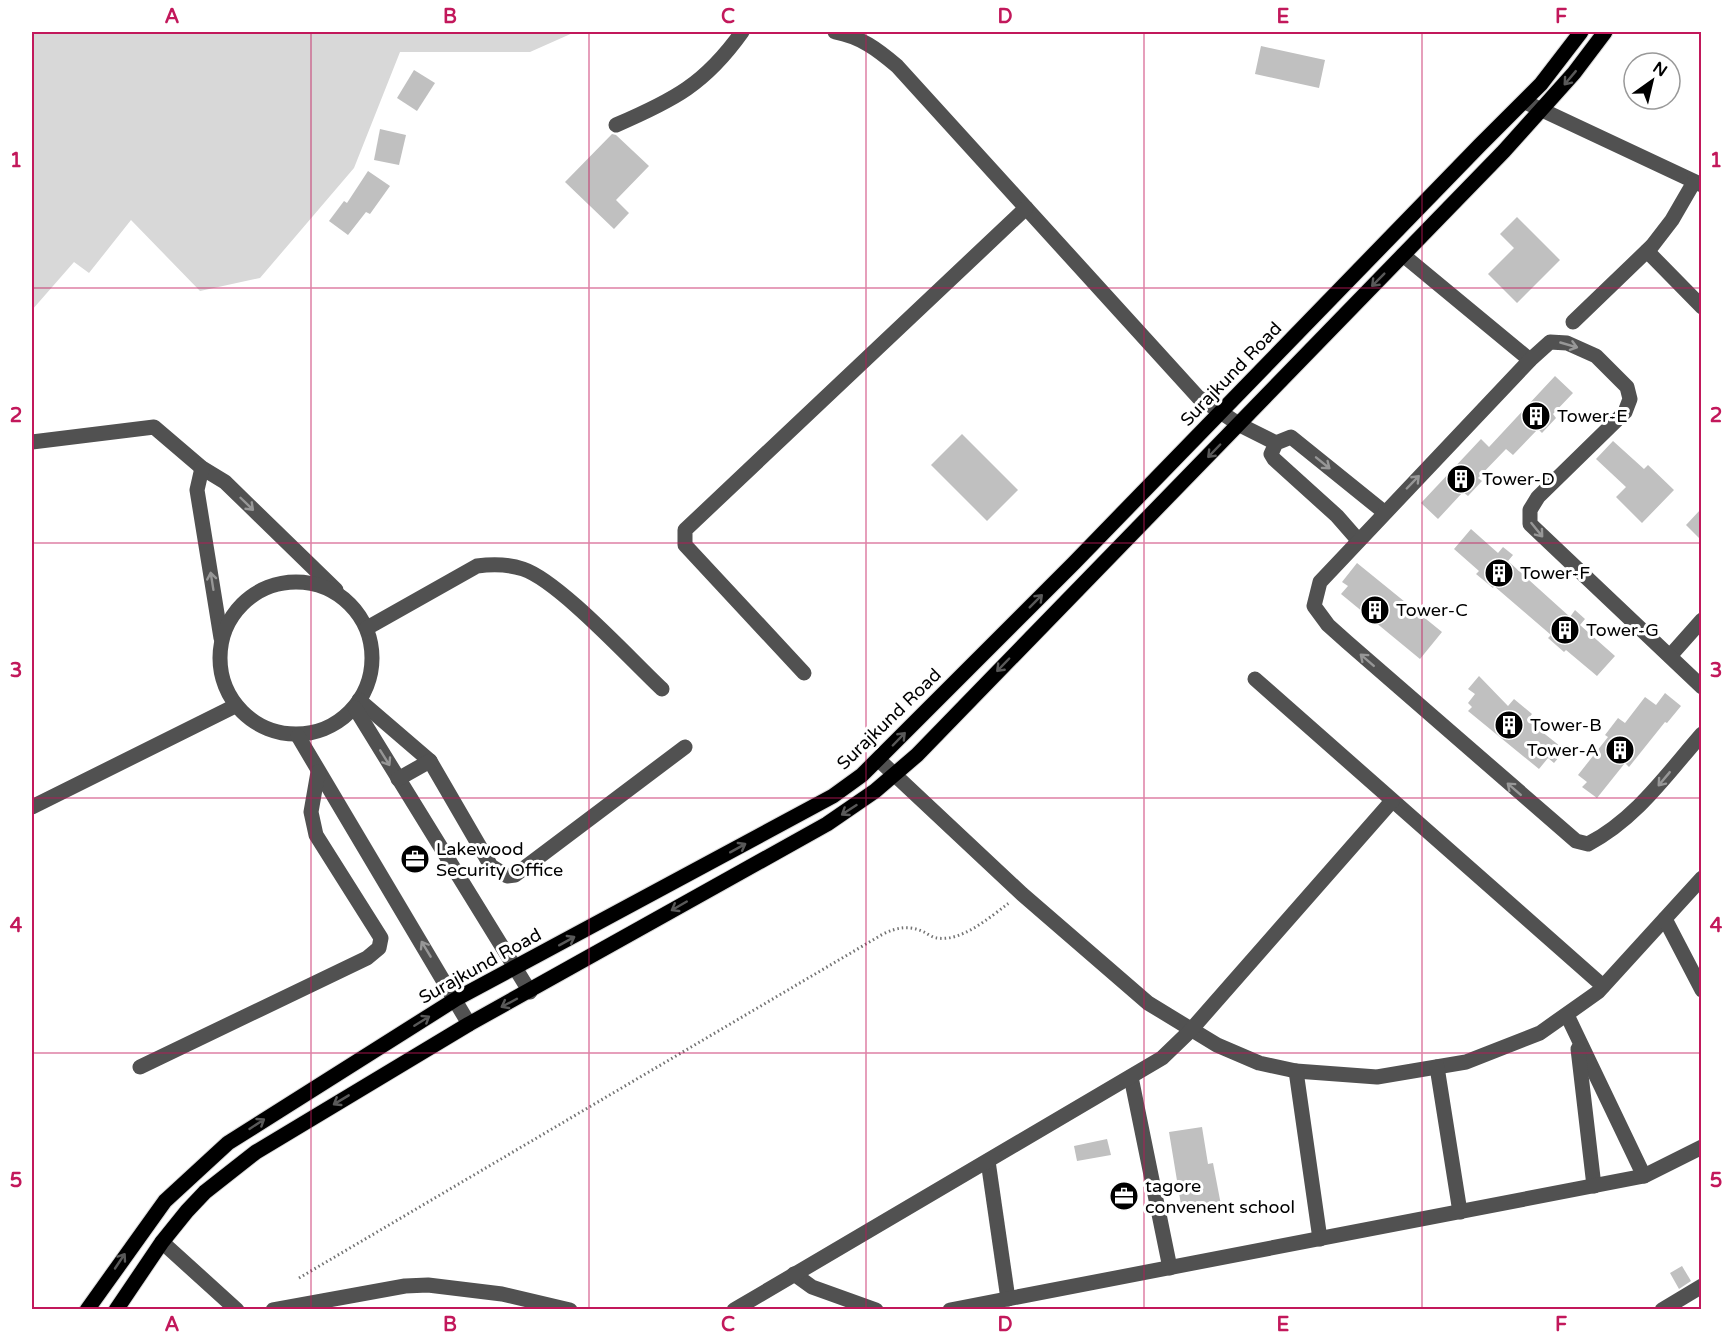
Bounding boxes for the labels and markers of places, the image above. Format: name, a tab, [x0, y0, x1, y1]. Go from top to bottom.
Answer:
building icon: Tower-E	[1520, 400, 1552, 432]
place label: Tower-E	[1557, 405, 1628, 427]
building icon: Tower-D	[1445, 463, 1477, 495]
place label: Tower-D	[1482, 468, 1555, 490]
building icon: Tower-F	[1483, 557, 1515, 589]
place label: Tower-F	[1520, 562, 1590, 584]
building icon: Tower-C	[1359, 594, 1391, 626]
place label: Tower-C	[1396, 599, 1468, 621]
building icon: Tower-G	[1549, 614, 1581, 646]
place label: Tower-G	[1586, 619, 1659, 641]
building icon: Tower-B	[1493, 709, 1525, 741]
place label: Tower-B	[1530, 714, 1602, 736]
building icon: Tower-A	[1604, 734, 1636, 766]
place label: Tower-A	[1527, 739, 1599, 761]
place label: Lakewood Security Office	[436, 838, 563, 881]
office icon: Lakewood Security Office	[399, 843, 431, 875]
place label: tagore convenent school	[1145, 1175, 1295, 1218]
office icon: tagore convenent school	[1108, 1180, 1140, 1212]

